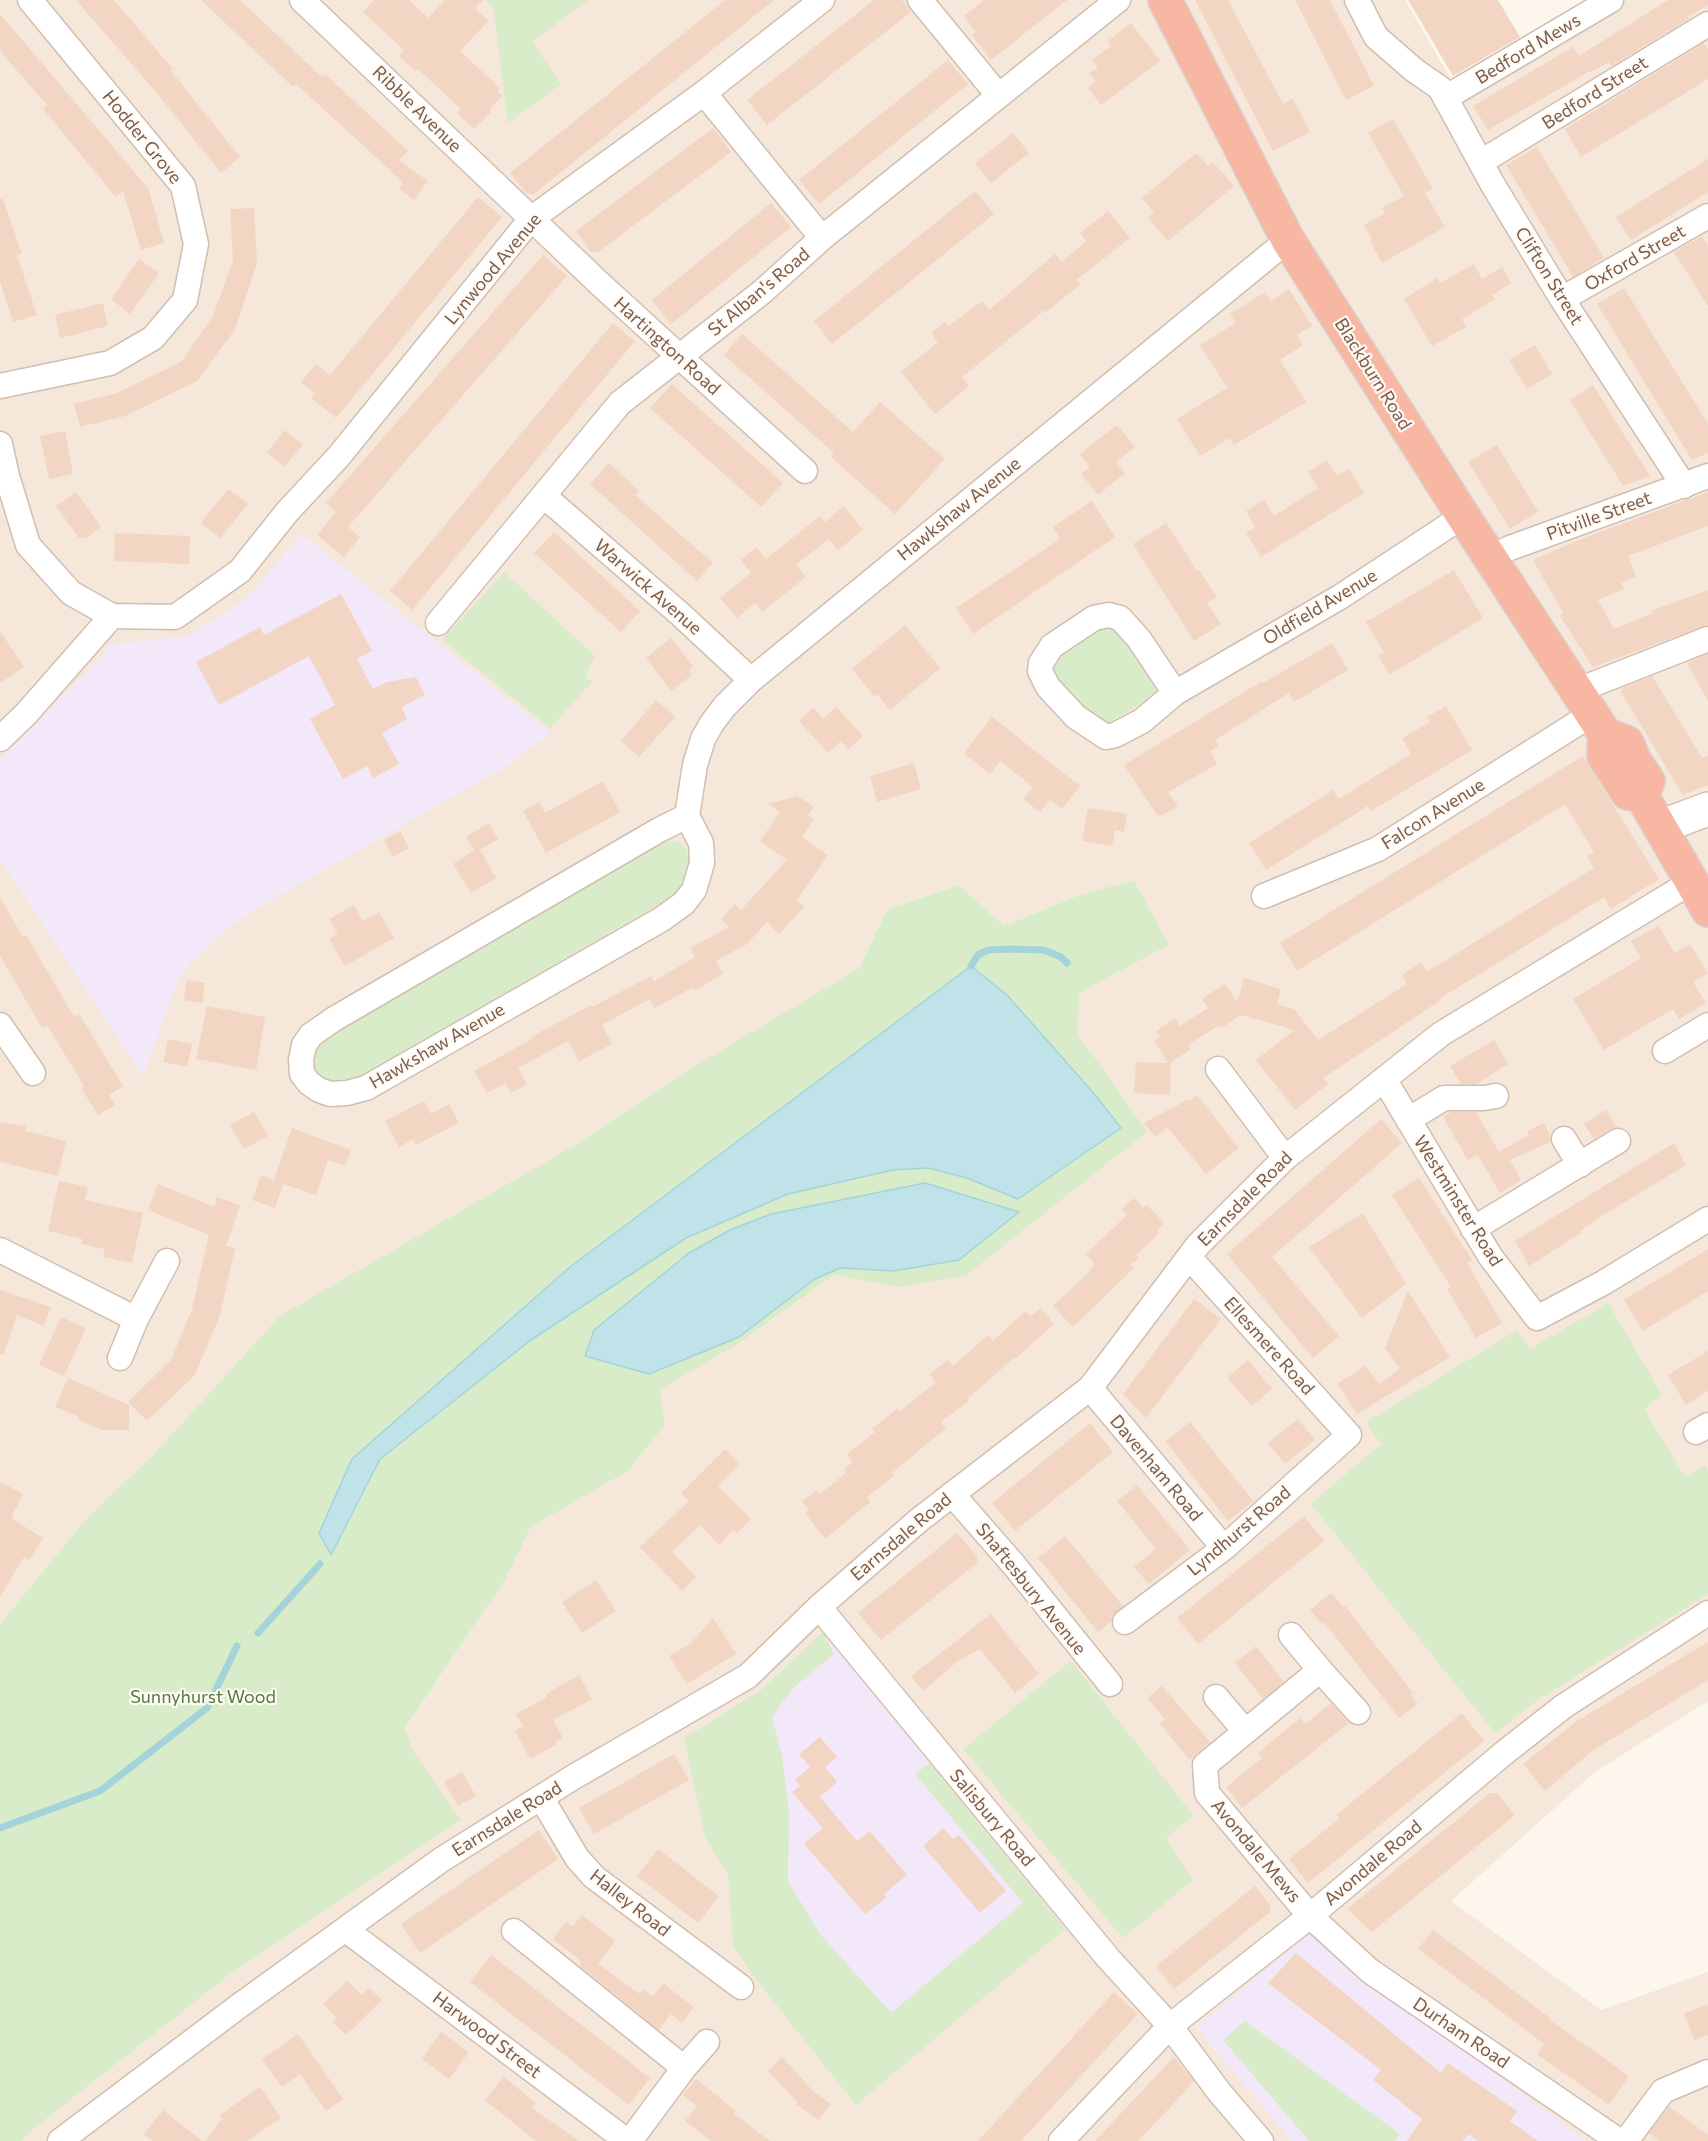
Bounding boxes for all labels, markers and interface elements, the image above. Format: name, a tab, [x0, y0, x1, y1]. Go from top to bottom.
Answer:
street label: Bedford Mews	[1472, 9, 1584, 89]
street label: Bedford Street	[1538, 52, 1652, 134]
street label: Ribble Avenue	[368, 61, 466, 157]
street label: Hodder Grove	[98, 86, 186, 188]
street label: Lynwood Avenue	[440, 209, 546, 329]
street label: Oxford Street	[1581, 220, 1689, 296]
street label: Clifton Street	[1510, 223, 1588, 329]
street label: St Alban's Road	[704, 243, 814, 341]
street label: Hartington Road	[609, 292, 725, 400]
street label: Blackburn Road	[1330, 314, 1416, 434]
street label: Hawkshaw Avenue	[893, 453, 1025, 565]
street label: Pitville Street	[1544, 487, 1654, 545]
street label: Warwick Avenue	[590, 535, 706, 639]
street label: Oldfield Avenue	[1259, 564, 1381, 650]
street label: Falcon Avenue	[1378, 774, 1488, 854]
street label: Hawkshaw Avenue	[366, 999, 508, 1093]
street label: Westminster Road	[1409, 1132, 1507, 1270]
street label: Earnsdale Road	[1193, 1147, 1297, 1251]
street label: Ellesmere Road	[1219, 1292, 1319, 1400]
street label: Davenham Road	[1105, 1410, 1207, 1526]
street label: Lyndhurst Road	[1183, 1482, 1295, 1580]
street label: Earnsdale Road	[846, 1489, 956, 1585]
street label: Shaftesbury Avenue	[971, 1519, 1091, 1659]
park label: Sunnyhurst Wood	[130, 1686, 276, 1708]
street label: Salisbury Road	[945, 1765, 1039, 1871]
street label: Earnsdale Road	[448, 1777, 566, 1861]
street label: Avondale Mews	[1207, 1795, 1305, 1907]
street label: Avondale Road	[1320, 1816, 1426, 1910]
street label: Halley Road	[585, 1865, 675, 1941]
street label: Harwood Street	[428, 1987, 546, 2083]
street label: Durham Road	[1409, 1993, 1513, 2073]

